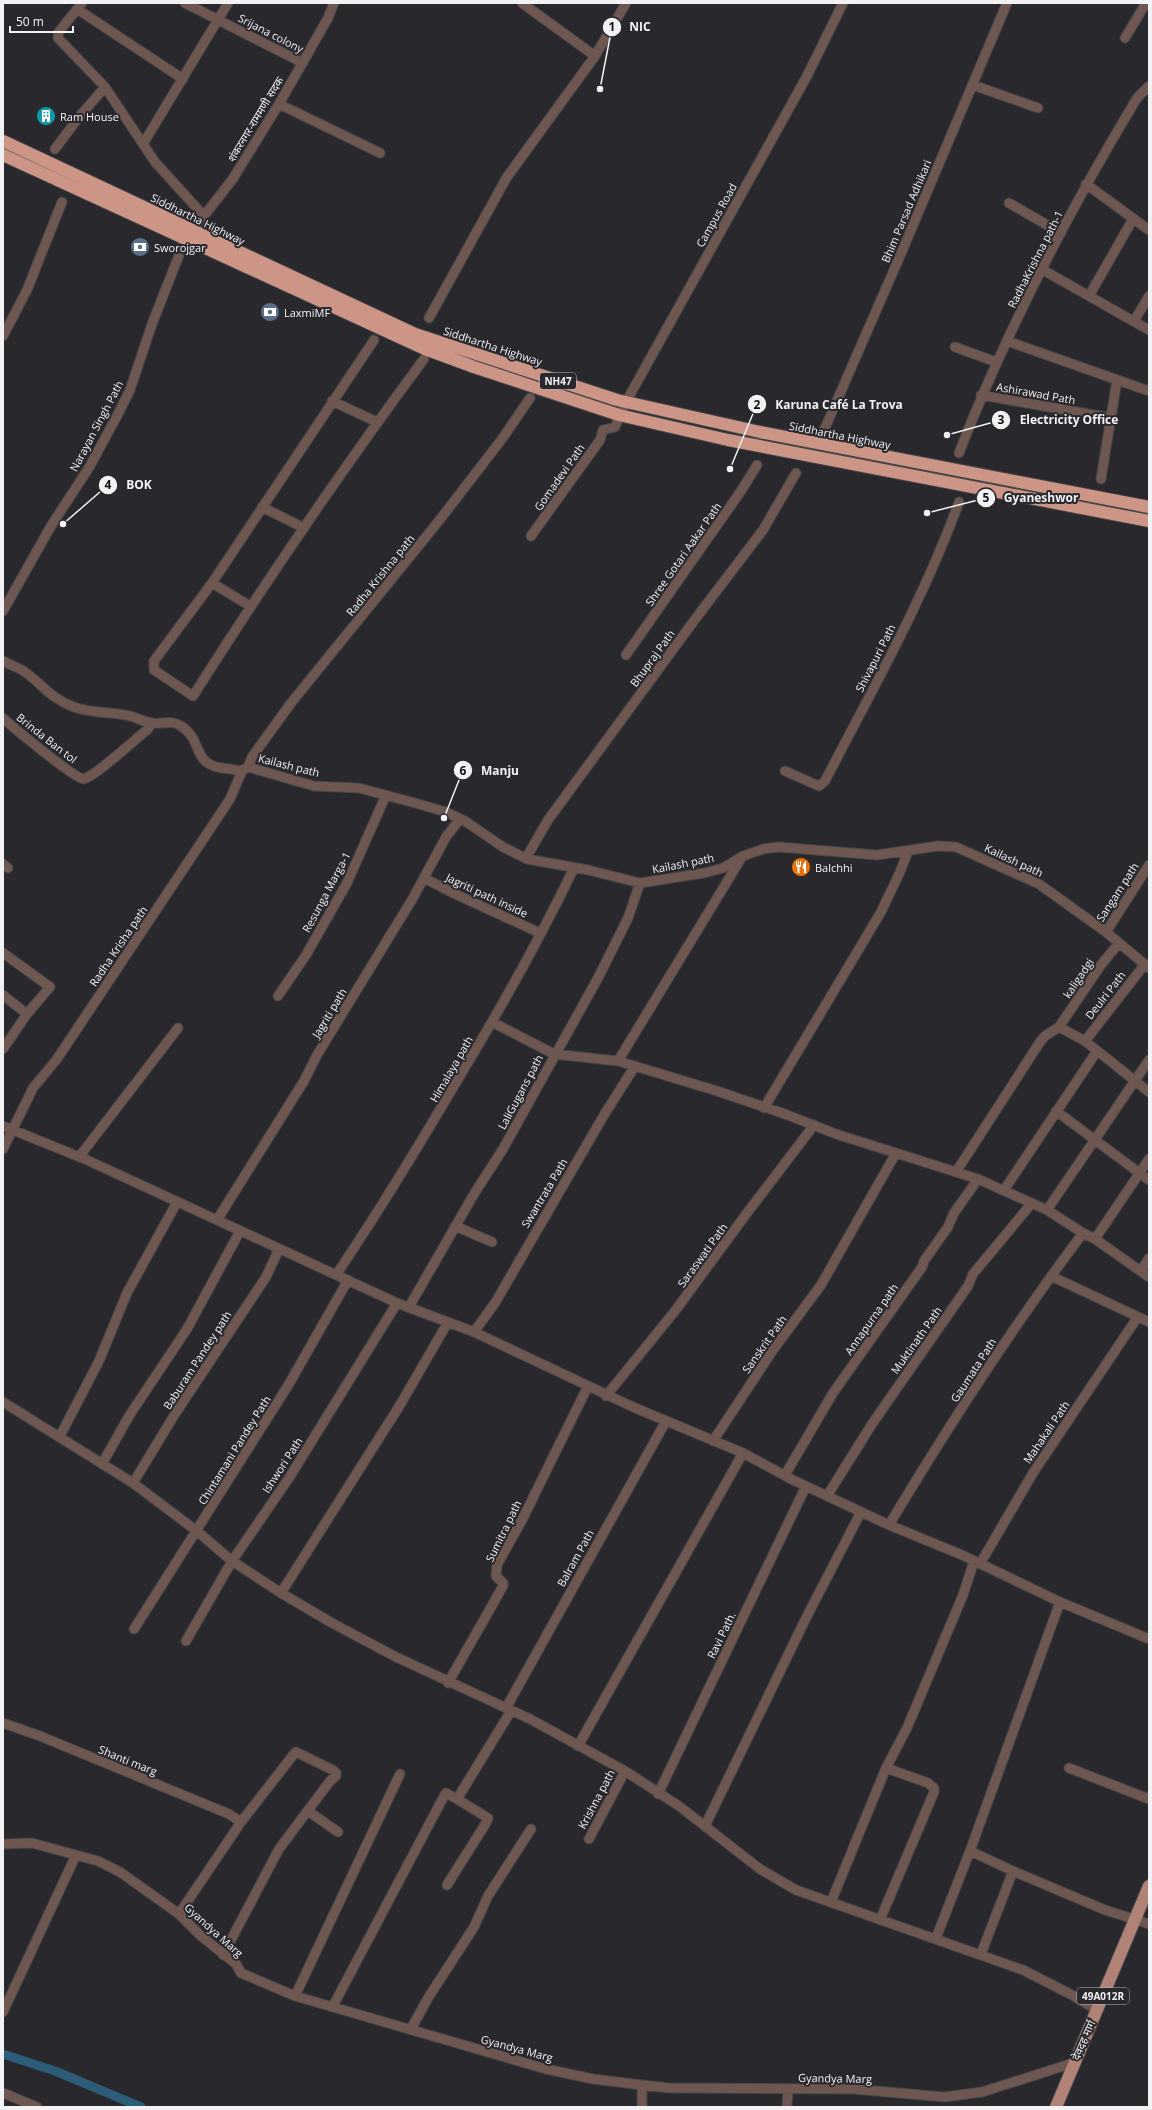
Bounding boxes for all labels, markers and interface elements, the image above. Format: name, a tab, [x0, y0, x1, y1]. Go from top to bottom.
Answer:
scale bar	[10, 8, 73, 34]
street label: Srijana colony	[236, 10, 307, 56]
text: 50 m	[16, 13, 44, 30]
callout: NIC	[602, 15, 659, 39]
text: 1	[609, 18, 615, 35]
text: NIC	[629, 18, 651, 35]
street label: शंकरनगर-राममणी सदक	[224, 73, 287, 164]
building icon: Ram House	[35, 105, 57, 127]
place label: Ram House	[60, 109, 119, 124]
street label: Bhim Parsad Adhikari	[878, 157, 934, 265]
street label: Campus Road	[692, 180, 740, 250]
street label: Siddhartha Highway	[148, 190, 248, 249]
street label: RadhaKrishna path-1	[1004, 208, 1066, 310]
bank icon: Sworojgar	[129, 236, 151, 258]
place label: Sworojgar	[154, 240, 206, 255]
bank icon: LaxmiMF	[259, 301, 281, 323]
place label: LaxmiMF	[284, 305, 330, 320]
street label: Siddhartha Highway	[442, 323, 545, 369]
road number: NH47	[540, 373, 576, 389]
street label: Narayan Singh Path	[66, 378, 126, 474]
street label: Ashirawad Path	[995, 379, 1077, 407]
callout: Karuna Café La Trova	[747, 392, 911, 416]
text: 2	[754, 396, 761, 413]
text: Karuna Café La Trova	[775, 396, 903, 413]
callout: Electricity Office	[991, 408, 1126, 432]
text: 3	[998, 411, 1005, 428]
text: Electricity Office	[1020, 411, 1118, 428]
street label: Siddhartha Highway	[788, 418, 892, 452]
street label: Gomadevi Path	[530, 441, 588, 513]
callout: BOK	[98, 473, 160, 497]
text: 4	[105, 476, 112, 493]
text: BOK	[126, 476, 152, 493]
callout: Gyaneshwor	[976, 486, 1087, 510]
text: 5	[983, 489, 990, 506]
text: Gyaneshwor	[1004, 489, 1079, 506]
street label: Shree Gotari Aakar Path	[642, 499, 724, 609]
street label: Radha Krishna path	[343, 531, 417, 619]
street label: Shivapuri Path	[851, 622, 899, 694]
street label: Bhupraj Path	[626, 627, 678, 689]
street label: Brinda Ban tol	[14, 710, 80, 766]
street label: Kailash path	[257, 750, 321, 780]
callout: Manju	[453, 758, 527, 782]
text: 6	[460, 762, 467, 779]
text: Manju	[481, 762, 519, 779]
street label: Kailash path	[982, 840, 1046, 880]
street label: Resunga Marga-1	[298, 849, 354, 935]
street label: Kailash path	[651, 850, 715, 876]
restaurant icon: Balchhi	[790, 856, 812, 878]
place label: Balchhi	[815, 860, 853, 875]
street label: Sangam path	[1092, 860, 1142, 924]
street label: Jagriti path inside	[443, 869, 530, 921]
street label: Radha Krisha path	[86, 903, 150, 989]
street label: kaligadgi	[1059, 955, 1097, 1001]
street label: Deulri Path	[1081, 968, 1129, 1022]
street label: Jagriti path	[308, 985, 350, 1041]
street label: Himalaya path	[426, 1033, 476, 1105]
street label: LaliGugans path	[494, 1052, 546, 1132]
street label: Swantrata Path	[517, 1156, 571, 1230]
street label: Saraswati Path	[674, 1220, 730, 1290]
street label: Annapurna path	[841, 1280, 901, 1358]
street label: Muktinath Path	[887, 1303, 945, 1377]
street label: Baburam Pandey path	[159, 1308, 235, 1412]
street label: Sanskrit Path	[739, 1312, 789, 1376]
street label: Gaumata Path	[947, 1335, 999, 1405]
street label: Chintamani Pandey Path	[194, 1393, 274, 1507]
street label: Mahakali Path	[1019, 1398, 1073, 1466]
street label: Ishwori Path	[258, 1434, 306, 1496]
street label: Sumitra path	[482, 1498, 524, 1564]
street label: Balram Path	[553, 1527, 597, 1589]
street label: Ravi Path.	[703, 1609, 739, 1661]
street label: Shanti marg	[96, 1741, 160, 1779]
street label: Krishna path	[574, 1767, 618, 1831]
street label: Gyandya Marg	[181, 1900, 247, 1960]
road number: 49A012R	[1077, 1988, 1129, 2004]
street label: देवदह मार्ग	[1068, 2017, 1099, 2062]
street label: Gyandya Marg	[479, 2031, 555, 2065]
street label: Gyandya Marg	[798, 2070, 872, 2086]

